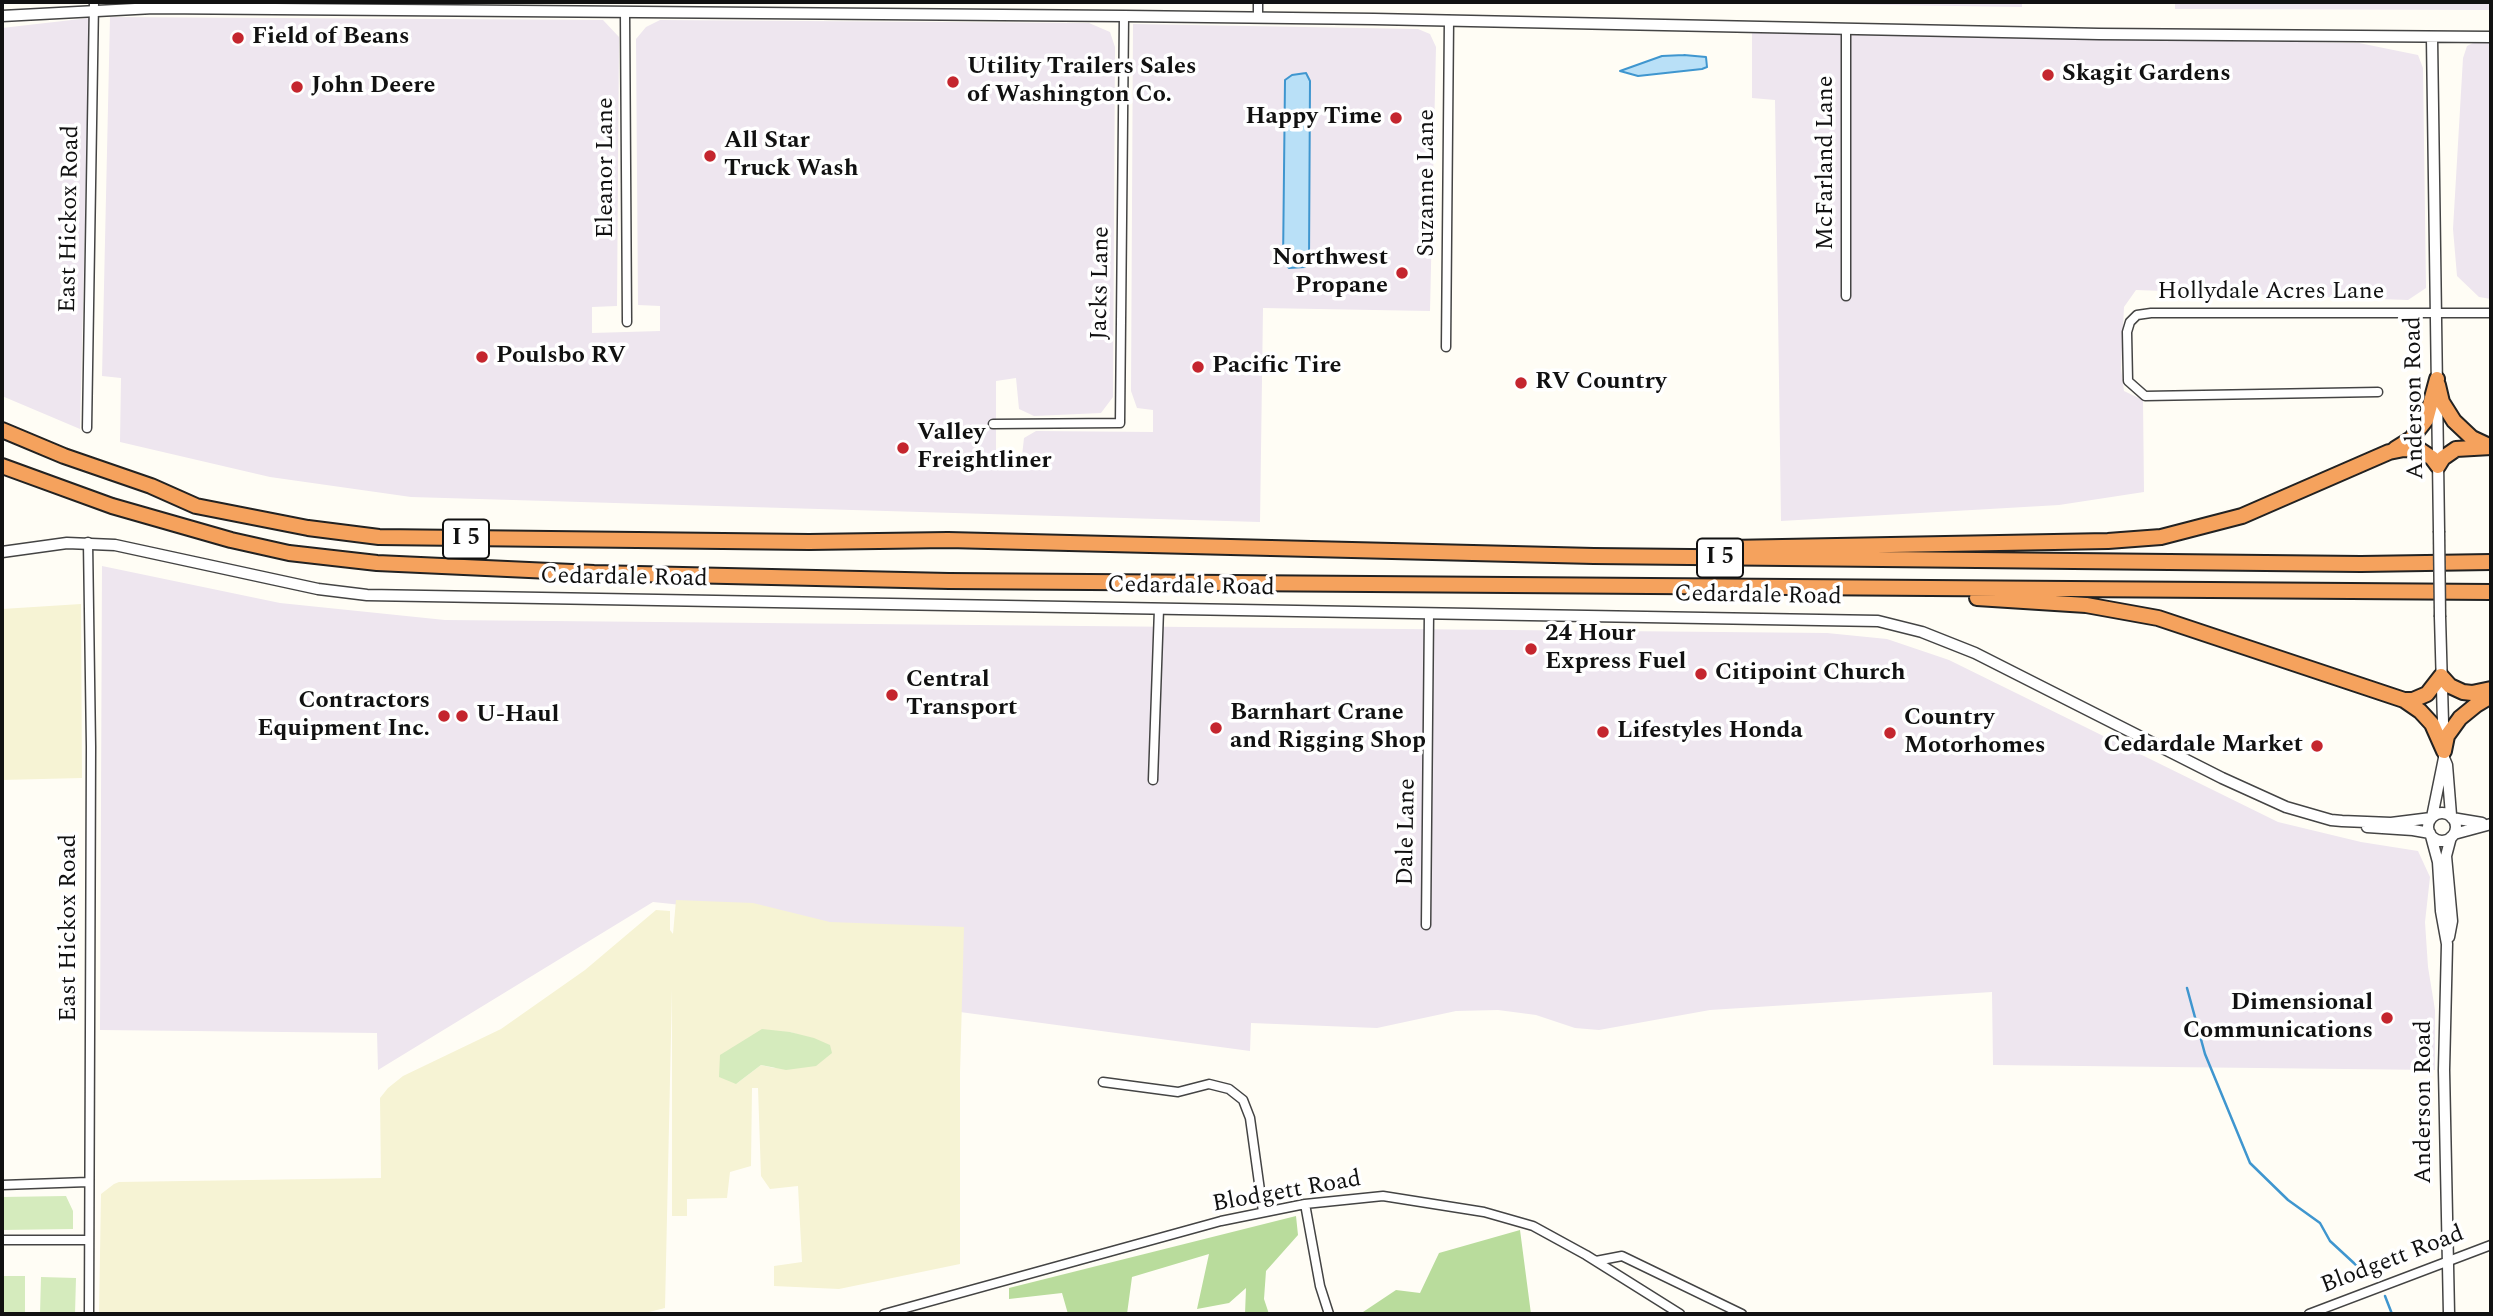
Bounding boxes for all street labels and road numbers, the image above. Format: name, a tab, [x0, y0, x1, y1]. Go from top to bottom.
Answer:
street label: McFarland Lane	[1813, 76, 1841, 250]
street label: Eleanor Lane	[593, 97, 621, 239]
street label: Suzanne Lane	[1414, 109, 1442, 257]
street label: East Hickox Road	[55, 125, 87, 313]
street label: Jacks Lane	[1087, 226, 1117, 340]
street label: Hollydale Acres Lane	[2158, 279, 2384, 307]
street label: Anderson Road	[2400, 316, 2432, 480]
road number: I 5	[443, 520, 489, 558]
road number: I 5	[1697, 538, 1743, 578]
street label: Cedardale Road	[540, 563, 708, 595]
street label: Cedardale Road	[1107, 572, 1275, 604]
street label: Cedardale Road	[1674, 581, 1842, 613]
street label: Dale Lane	[1393, 778, 1423, 886]
street label: East Hickox Road	[56, 834, 84, 1022]
street label: Anderson Road	[2411, 1020, 2439, 1184]
street label: Blodgett Road	[1210, 1166, 1364, 1220]
street label: Blodgett Road	[2318, 1221, 2468, 1301]

